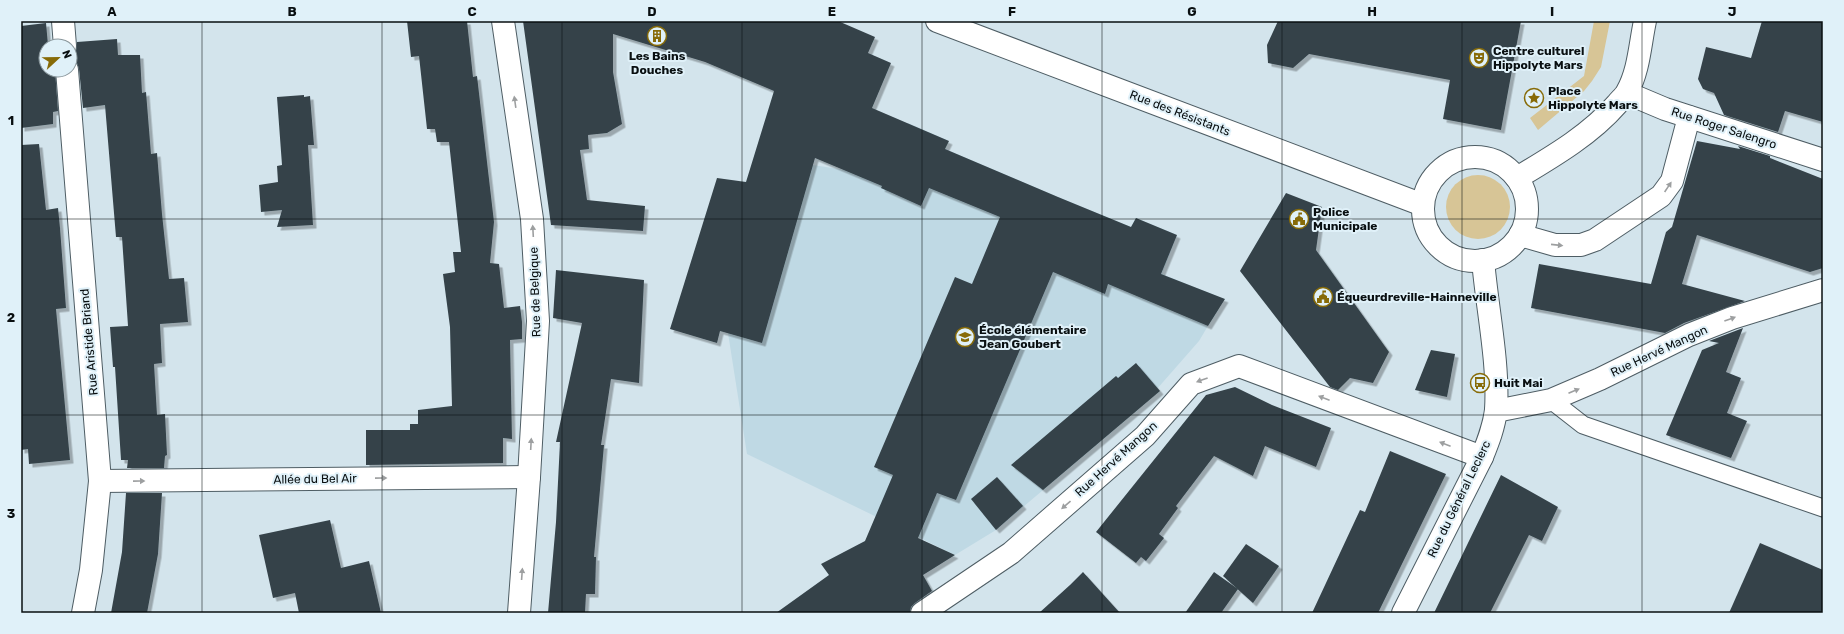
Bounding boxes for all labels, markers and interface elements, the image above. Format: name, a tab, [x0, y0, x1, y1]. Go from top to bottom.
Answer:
text: A	[107, 4, 117, 19]
text: B	[287, 4, 297, 19]
text: C	[467, 4, 477, 19]
text: D	[647, 4, 657, 19]
text: E	[828, 4, 836, 19]
text: F	[1008, 4, 1016, 19]
text: G	[1187, 4, 1197, 19]
text: H	[1367, 4, 1377, 19]
text: I	[1550, 4, 1554, 19]
text: J	[1728, 4, 1736, 19]
building icon: Les Bains Douches	[646, 25, 668, 47]
north arrow	[38, 38, 78, 78]
place label: Centre culturel Hippolyte Mars	[1493, 44, 1584, 72]
theatre icon: Centre culturel Hippolyte Mars	[1468, 47, 1490, 69]
text: N	[59, 48, 74, 61]
place label: Les Bains Douches	[629, 49, 686, 77]
place label: Place Hippolyte Mars	[1548, 84, 1638, 112]
street label: Rue des Résistants	[1128, 87, 1232, 139]
place icon: Place Hippolyte Mars	[1523, 87, 1545, 109]
one-way arrow	[512, 96, 518, 108]
street label: Rue Roger Salengro	[1670, 104, 1779, 152]
text: 1	[8, 113, 14, 128]
one-way arrow	[1664, 182, 1672, 192]
place label: Police Municipale	[1313, 205, 1378, 233]
public building icon: Police Municipale	[1288, 208, 1310, 230]
one-way arrow	[529, 225, 536, 237]
one-way arrow	[1551, 242, 1563, 248]
street label: Rue de Belgique	[526, 246, 544, 337]
public building icon: Équeurdreville-Hainneville	[1312, 286, 1334, 308]
street label: Rue Aristide Briand	[77, 288, 101, 396]
place label: Équeurdreville-Hainneville	[1337, 290, 1497, 304]
text: 2	[7, 310, 15, 325]
one-way arrow	[1724, 316, 1736, 322]
street label: Rue Hervé Mangon	[1608, 322, 1710, 380]
place label: École élémentaire Jean Goubert	[979, 323, 1086, 351]
school or university icon: École élémentaire Jean Goubert	[954, 326, 976, 348]
bus stop icon: Huit Mai	[1469, 372, 1491, 394]
place label: Huit Mai	[1494, 376, 1543, 390]
one-way arrow	[1195, 378, 1207, 384]
one-way arrow	[1568, 387, 1580, 393]
one-way arrow	[1317, 395, 1329, 401]
street label: Rue Hervé Mangon	[1072, 419, 1160, 499]
one-way arrow	[528, 437, 534, 450]
street label: Rue du Général Leclerc	[1425, 438, 1494, 560]
one-way arrow	[1439, 440, 1451, 446]
street label: Allée du Bel Air	[273, 471, 357, 487]
one-way arrow	[375, 475, 387, 482]
one-way arrow	[133, 478, 146, 484]
one-way arrow	[1060, 501, 1071, 510]
text: 3	[7, 506, 16, 521]
one-way arrow	[518, 568, 525, 580]

